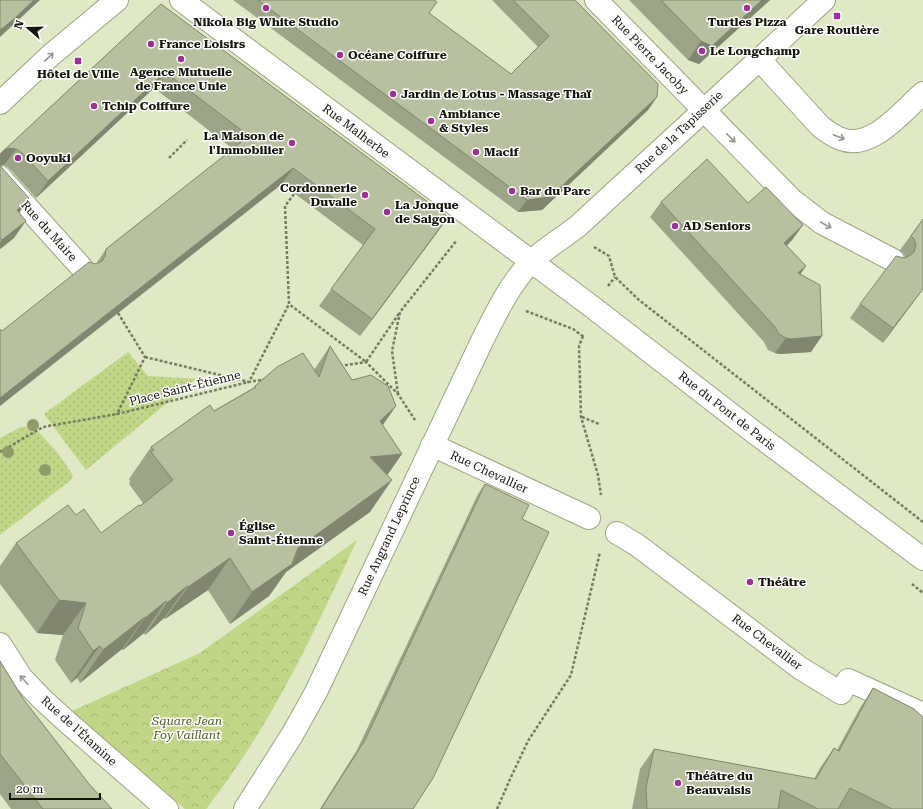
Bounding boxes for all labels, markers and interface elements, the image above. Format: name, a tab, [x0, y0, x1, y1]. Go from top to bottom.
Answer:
marker: Nikola Big White Studio	[261, 3, 271, 13]
marker: Turtles Pizza	[742, 3, 752, 13]
north arrow	[8, 8, 48, 48]
marker: Gare Routière	[832, 11, 842, 21]
street label: Rue Pierre Jacoby	[609, 13, 692, 98]
place label: Nikola Big White Studio	[193, 15, 339, 29]
place label: Turtles Pizza	[707, 15, 787, 29]
text: N	[12, 18, 27, 31]
place label: Gare Routière	[795, 23, 879, 37]
place label: France Loisirs	[159, 37, 245, 51]
marker: France Loisirs	[146, 39, 156, 49]
place label: Le Longchamp	[710, 44, 800, 58]
marker: Le Longchamp	[697, 46, 707, 56]
place label: Océane Coiffure	[348, 48, 447, 62]
marker: Océane Coiffure	[335, 50, 345, 60]
one-way arrow	[44, 52, 54, 62]
marker: Agence Mutuelle de France Unie	[176, 54, 186, 64]
marker: Hôtel de Ville	[73, 56, 83, 66]
place label: Agence Mutuelle de France Unie	[130, 65, 232, 93]
place label: Hôtel de Ville	[37, 67, 119, 81]
place label: Jardin de Lotus - Massage Thaï	[401, 87, 592, 101]
street label: Rue de la Tapisserie	[632, 88, 726, 176]
marker: Jardin de Lotus - Massage Thaï	[388, 89, 398, 99]
place label: Tchip Coiffure	[102, 99, 190, 113]
marker: Tchip Coiffure	[89, 101, 99, 111]
street label: Rue Malherbe	[320, 101, 393, 161]
place label: Ambiance & Styles	[439, 107, 500, 135]
marker: Ambiance & Styles	[426, 116, 436, 126]
place label: La Maison de l'Immobilier	[203, 129, 285, 157]
one-way arrow	[726, 133, 736, 143]
one-way arrow	[833, 134, 845, 142]
marker: La Maison de l'Immobilier	[287, 138, 297, 148]
place label: Macif	[484, 145, 520, 159]
marker: Macif	[471, 147, 481, 157]
place label: Ooyuki	[26, 151, 71, 165]
marker: Ooyuki	[13, 153, 23, 163]
place label: Cordonnerie Duvalle	[280, 181, 357, 209]
place label: Bar du Parc	[520, 184, 591, 198]
marker: Bar du Parc	[507, 186, 517, 196]
marker: Cordonnerie Duvalle	[360, 190, 370, 200]
street label: Rue du Maire	[18, 198, 80, 264]
place label: La Jonque de Saigon	[395, 198, 459, 226]
marker: La Jonque de Saigon	[382, 207, 392, 217]
place label: AD Seniors	[683, 219, 751, 233]
marker: AD Seniors	[670, 221, 680, 231]
one-way arrow	[820, 222, 832, 229]
street label: Place Saint-Étienne	[128, 367, 242, 409]
street label: Rue du Pont de Paris	[676, 369, 779, 453]
street label: Rue Chevallier	[448, 448, 530, 496]
street label: Rue Angrand Leprince	[355, 474, 423, 598]
place label: Église Saint-Étienne	[239, 519, 323, 547]
marker: Église Saint-Étienne	[226, 528, 236, 538]
place label: Théâtre	[758, 575, 806, 589]
marker: Théâtre	[745, 577, 755, 587]
street label: Rue Chevallier	[729, 611, 805, 673]
one-way arrow	[20, 675, 29, 685]
street label: Rue de l'Étamine	[38, 693, 120, 769]
park label: Square Jean Foy Vaillant	[151, 714, 222, 742]
place label: Théâtre du Beauvaisis	[686, 769, 753, 797]
scale bar	[10, 775, 100, 801]
marker: Théâtre du Beauvaisis	[673, 778, 683, 788]
text: 20 m	[16, 782, 43, 796]

